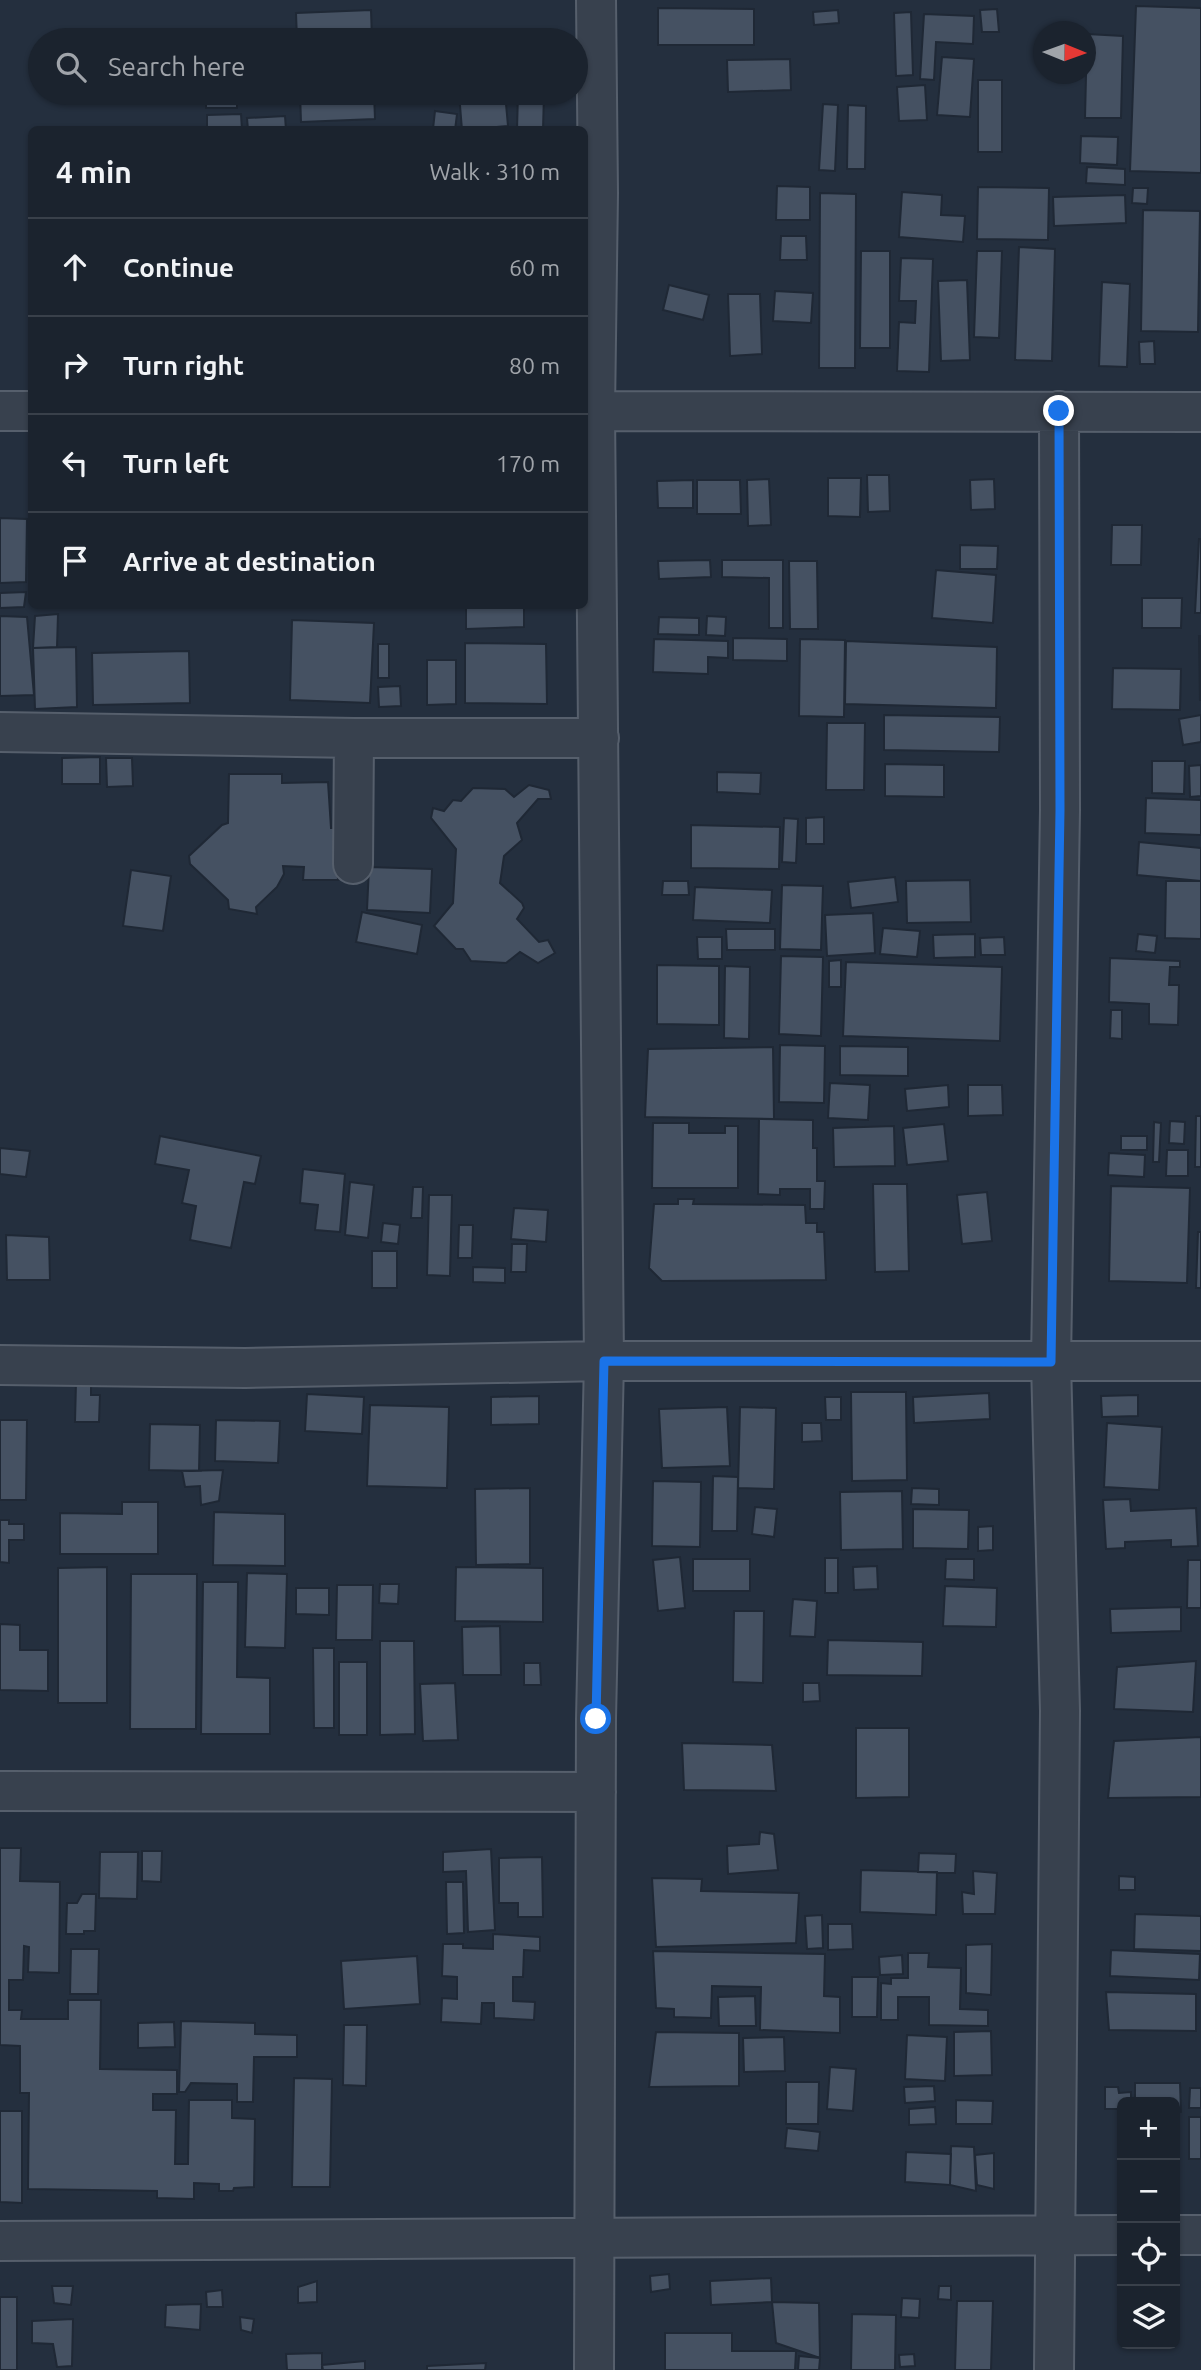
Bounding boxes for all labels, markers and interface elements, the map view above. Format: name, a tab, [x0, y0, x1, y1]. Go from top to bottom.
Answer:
north arrow	[1033, 21, 1096, 84]
search box	[28, 28, 588, 105]
icon: search	[52, 48, 90, 86]
text: Search here	[108, 52, 245, 81]
text: 4 min	[56, 155, 132, 189]
text: Walk · 310 m	[429, 159, 560, 184]
icon: ahead	[56, 248, 94, 286]
text: Continue	[123, 253, 234, 282]
text: 60 m	[509, 255, 560, 280]
icon: right	[56, 346, 94, 384]
text: Turn right	[123, 351, 244, 380]
text: 80 m	[509, 353, 560, 378]
route end	[1043, 395, 1074, 426]
icon: left	[56, 444, 94, 482]
text: Turn left	[123, 449, 229, 478]
text: 170 m	[496, 451, 560, 476]
icon: arrive	[56, 542, 94, 580]
text: Arrive at destination	[123, 547, 376, 576]
route start	[580, 1703, 611, 1734]
map controls	[1117, 2097, 1180, 2349]
button: +	[1117, 2097, 1180, 2160]
button: −	[1117, 2160, 1180, 2223]
button: locate	[1117, 2223, 1180, 2286]
button: layers	[1117, 2286, 1180, 2349]

